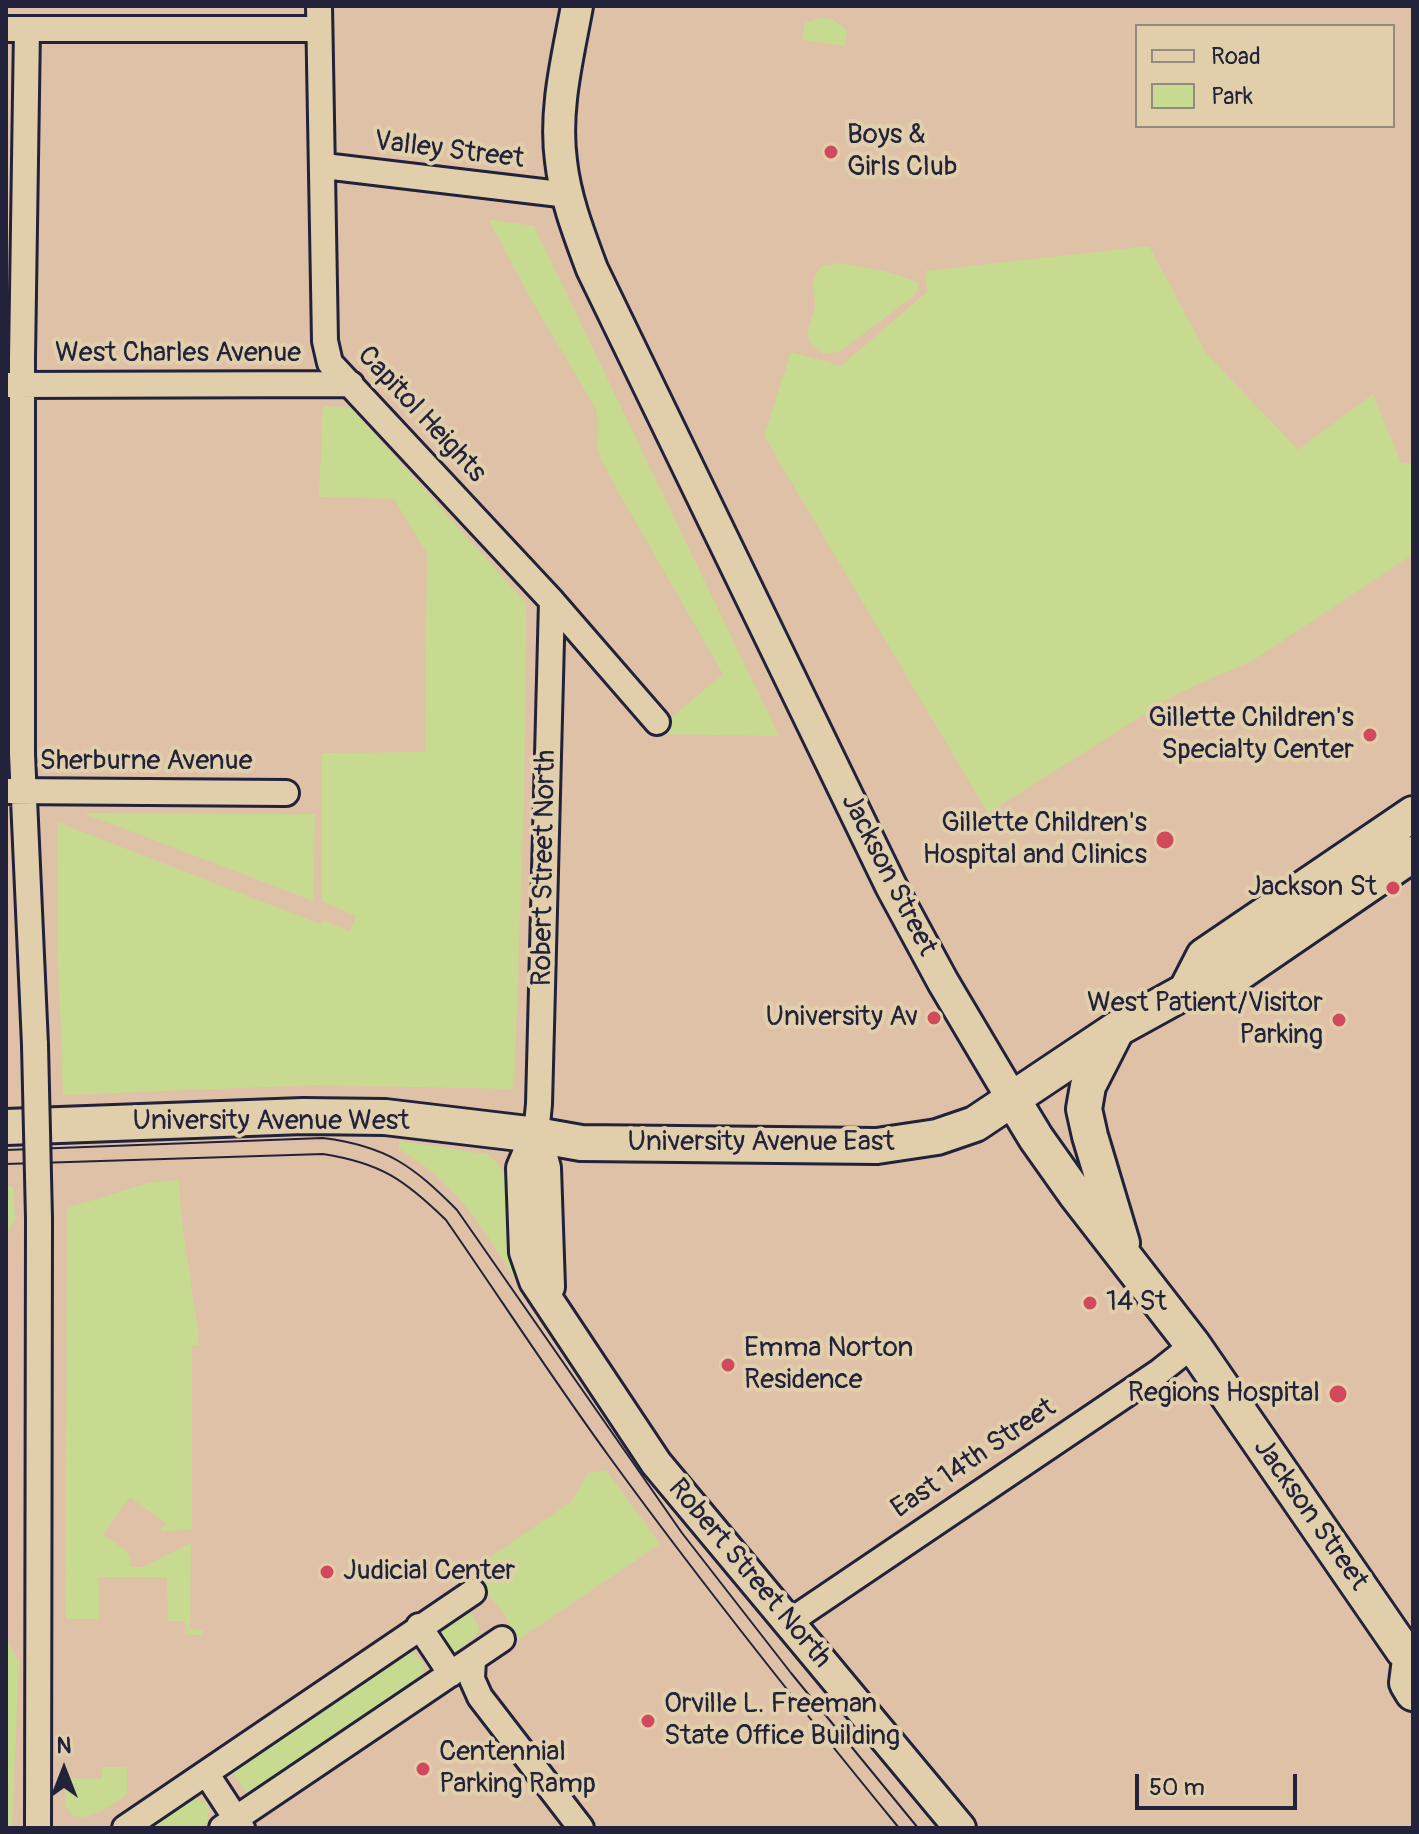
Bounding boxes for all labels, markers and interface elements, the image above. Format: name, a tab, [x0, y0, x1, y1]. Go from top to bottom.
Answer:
legend	[1135, 24, 1395, 128]
text: Road	[1211, 42, 1261, 71]
text: Park	[1211, 82, 1253, 111]
place label: Boys & Girls Club	[847, 119, 958, 185]
street label: Valley Street	[372, 125, 526, 177]
marker: Boys & Girls Club	[822, 143, 840, 161]
street label: West Charles Avenue	[55, 337, 301, 371]
street label: Capitol Heights	[349, 340, 493, 490]
place label: Gillette Children's Specialty Center	[1148, 702, 1354, 768]
marker: Gillette Children's Specialty Center	[1361, 726, 1379, 744]
street label: Sherburne Avenue	[40, 745, 252, 779]
street label: Robert Street North	[526, 749, 564, 987]
street label: Jackson Street	[833, 788, 943, 962]
place label: Gillette Children's Hospital and Clinics	[922, 807, 1147, 873]
marker: Gillette Children's Hospital and Clinics	[1154, 829, 1176, 851]
place label: Jackson St	[1248, 871, 1377, 905]
marker: Jackson St	[1384, 879, 1402, 897]
place label: West Patient/Visitor Parking	[1087, 987, 1323, 1053]
place label: University Av	[765, 1001, 918, 1035]
marker: University Av	[925, 1009, 943, 1027]
marker: West Patient/Visitor Parking	[1330, 1011, 1348, 1029]
street label: University Avenue West	[132, 1105, 410, 1139]
street label: University Avenue East	[628, 1126, 894, 1160]
place label: 14 St	[1106, 1286, 1167, 1320]
marker: 14 St	[1081, 1294, 1099, 1312]
place label: Emma Norton Residence	[744, 1332, 913, 1398]
marker: Emma Norton Residence	[719, 1356, 737, 1374]
place label: Regions Hospital	[1128, 1377, 1320, 1411]
marker: Regions Hospital	[1327, 1383, 1349, 1405]
street label: East 14th Street	[885, 1392, 1063, 1526]
street label: Jackson Street	[1245, 1433, 1375, 1597]
street label: Robert Street North	[660, 1473, 838, 1675]
place label: Judicial Center	[343, 1555, 515, 1589]
marker: Judicial Center	[318, 1563, 336, 1581]
place label: Orville L. Freeman State Office Building	[664, 1688, 900, 1754]
marker: Orville L. Freeman State Office Building	[639, 1712, 657, 1730]
north arrow	[24, 1730, 104, 1810]
text: N	[57, 1732, 71, 1760]
place label: Centennial Parking Ramp	[439, 1736, 596, 1802]
scale bar	[1139, 1758, 1301, 1808]
marker: Centennial Parking Ramp	[414, 1760, 432, 1778]
text: 50 m	[1149, 1773, 1205, 1802]

